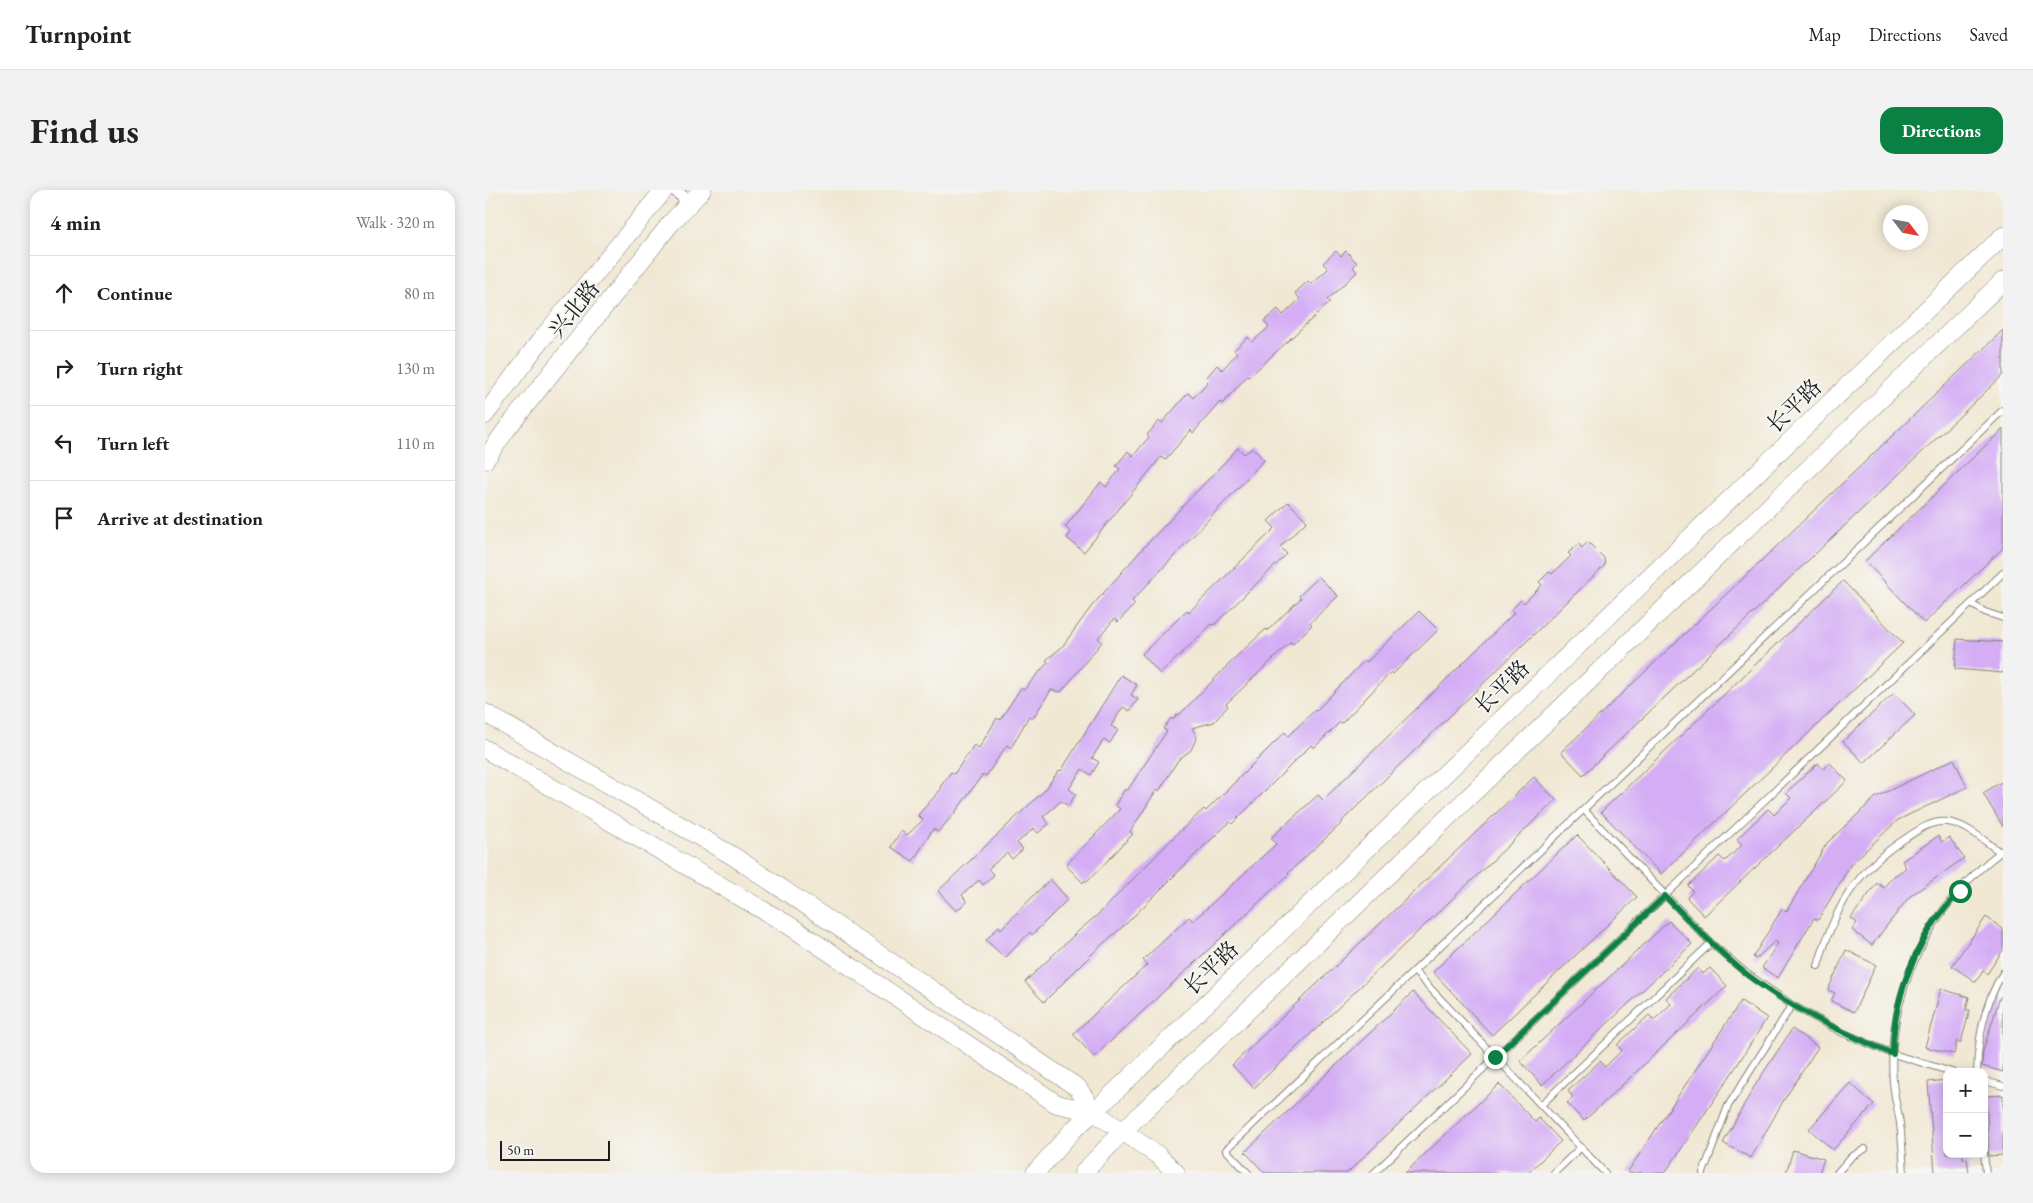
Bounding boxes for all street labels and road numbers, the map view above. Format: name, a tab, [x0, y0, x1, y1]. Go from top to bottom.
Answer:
street label: 兴北路	[542, 274, 606, 344]
street label: 长平路	[1760, 373, 1828, 439]
street label: 长平路	[1468, 654, 1536, 720]
street label: 长平路	[1177, 935, 1245, 1001]

